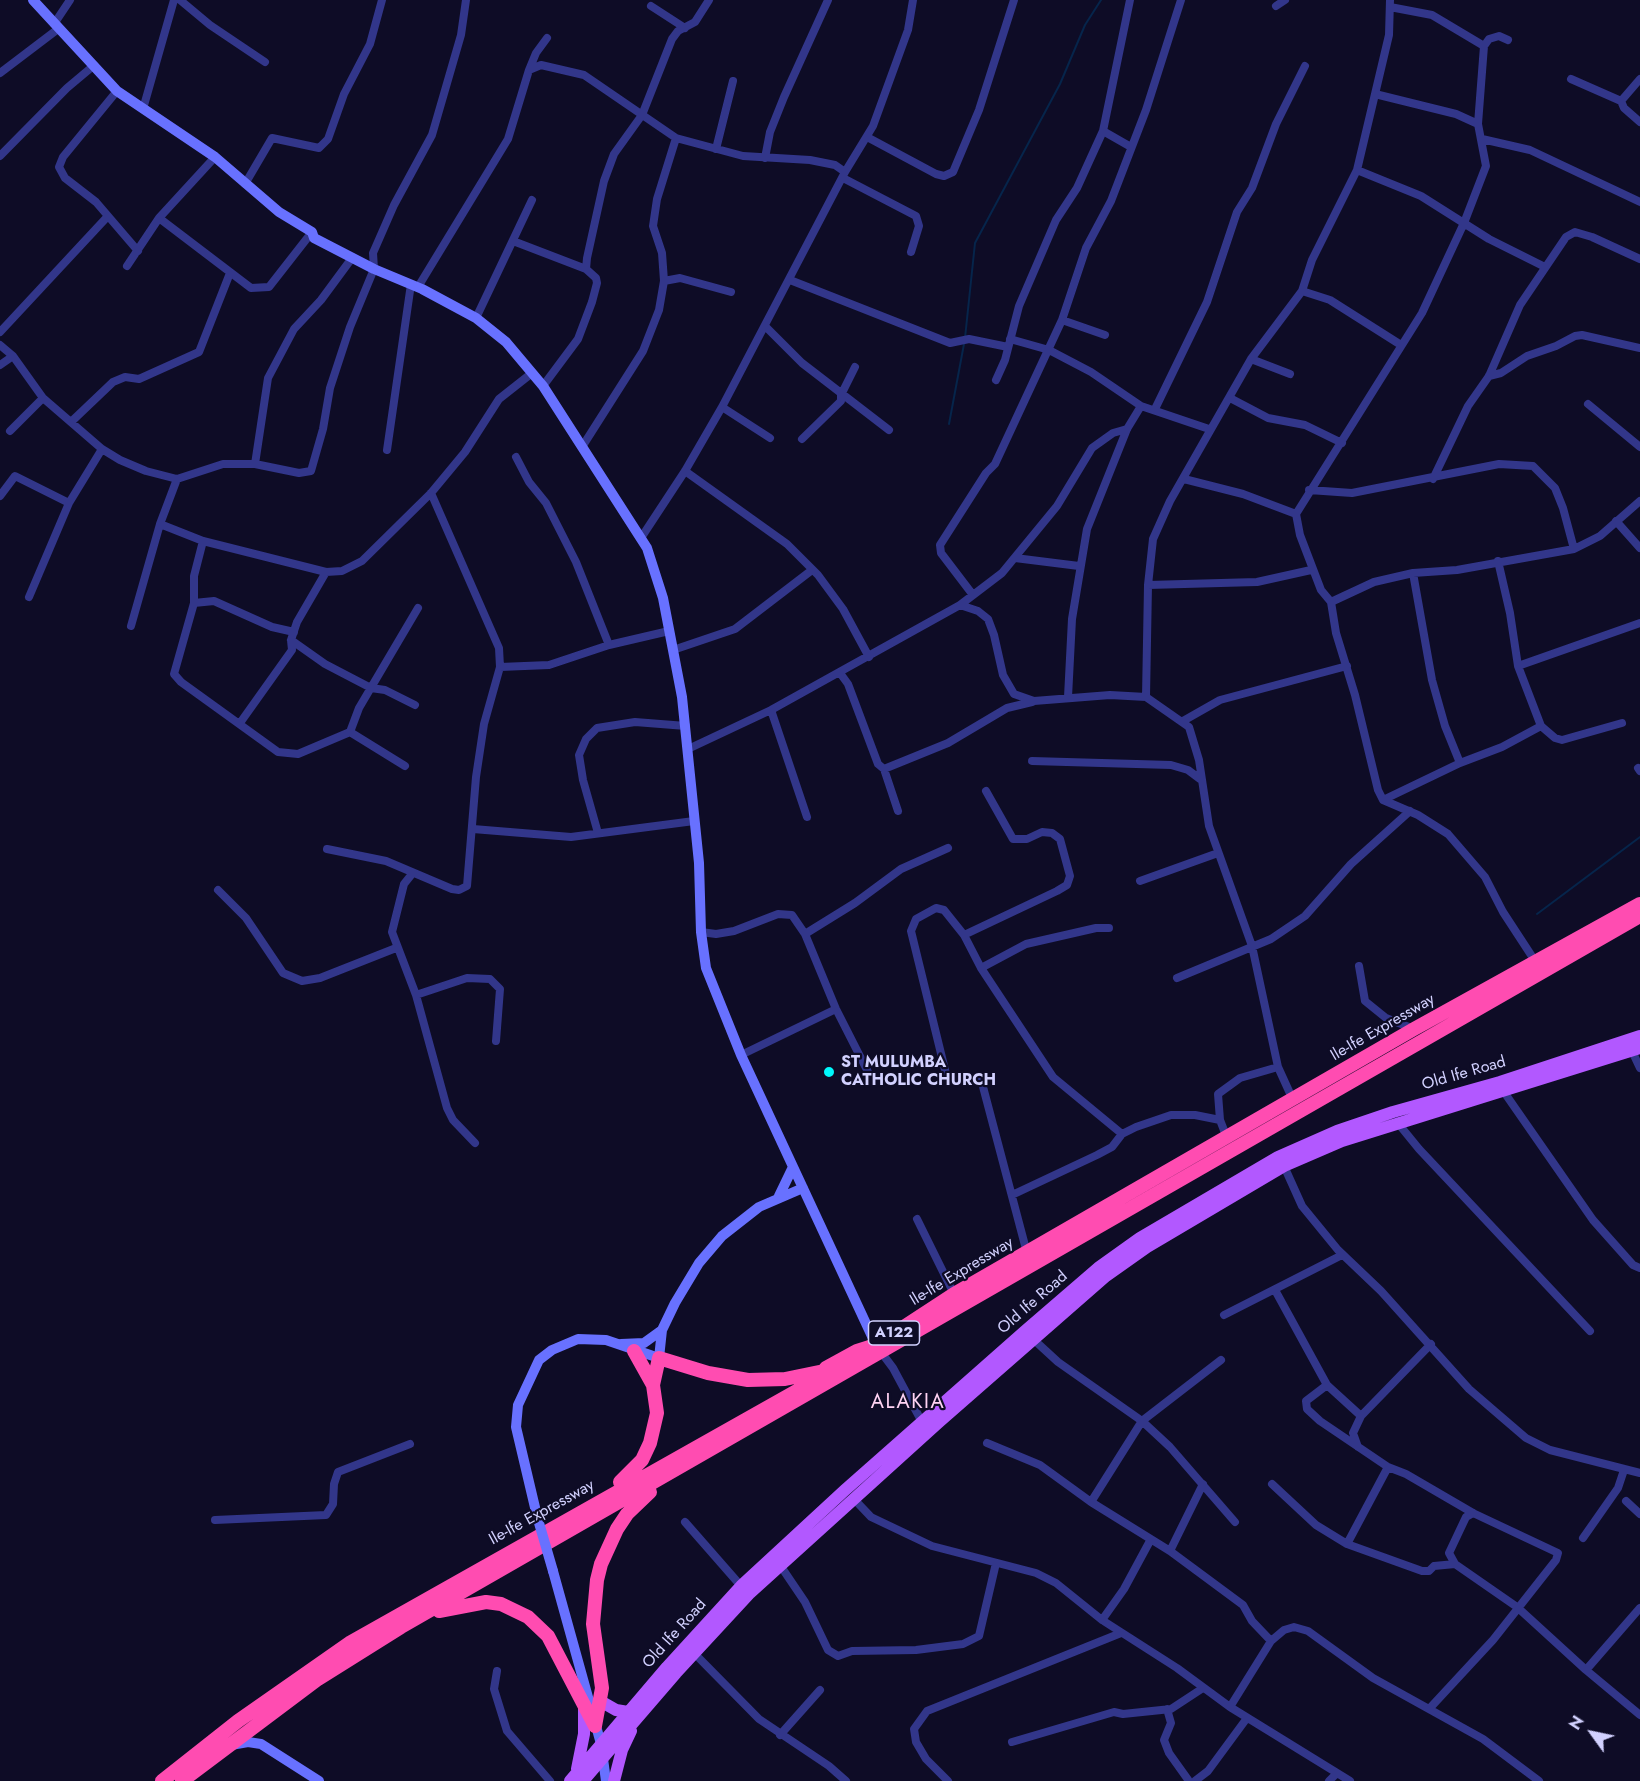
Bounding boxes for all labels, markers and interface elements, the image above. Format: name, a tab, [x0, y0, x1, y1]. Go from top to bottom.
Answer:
street label: Ile-Ife Expressway	[1327, 990, 1439, 1066]
place label: ST MULUMBA CATHOLIC CHURCH	[841, 1053, 996, 1091]
street label: Old Ife Road	[1420, 1053, 1508, 1095]
marker: ST MULUMBA CATHOLIC CHURCH	[822, 1065, 836, 1079]
street label: Ile-Ife Expressway	[907, 1234, 1017, 1310]
street label: Old Ife Road	[994, 1267, 1072, 1339]
road number: A122	[868, 1321, 920, 1345]
district label: ALAKIA	[871, 1391, 945, 1415]
street label: Ile-Ife Expressway	[486, 1476, 598, 1550]
street label: Old Ife Road	[639, 1596, 711, 1672]
north arrow	[1562, 1703, 1622, 1763]
text: N	[1563, 1711, 1590, 1735]

